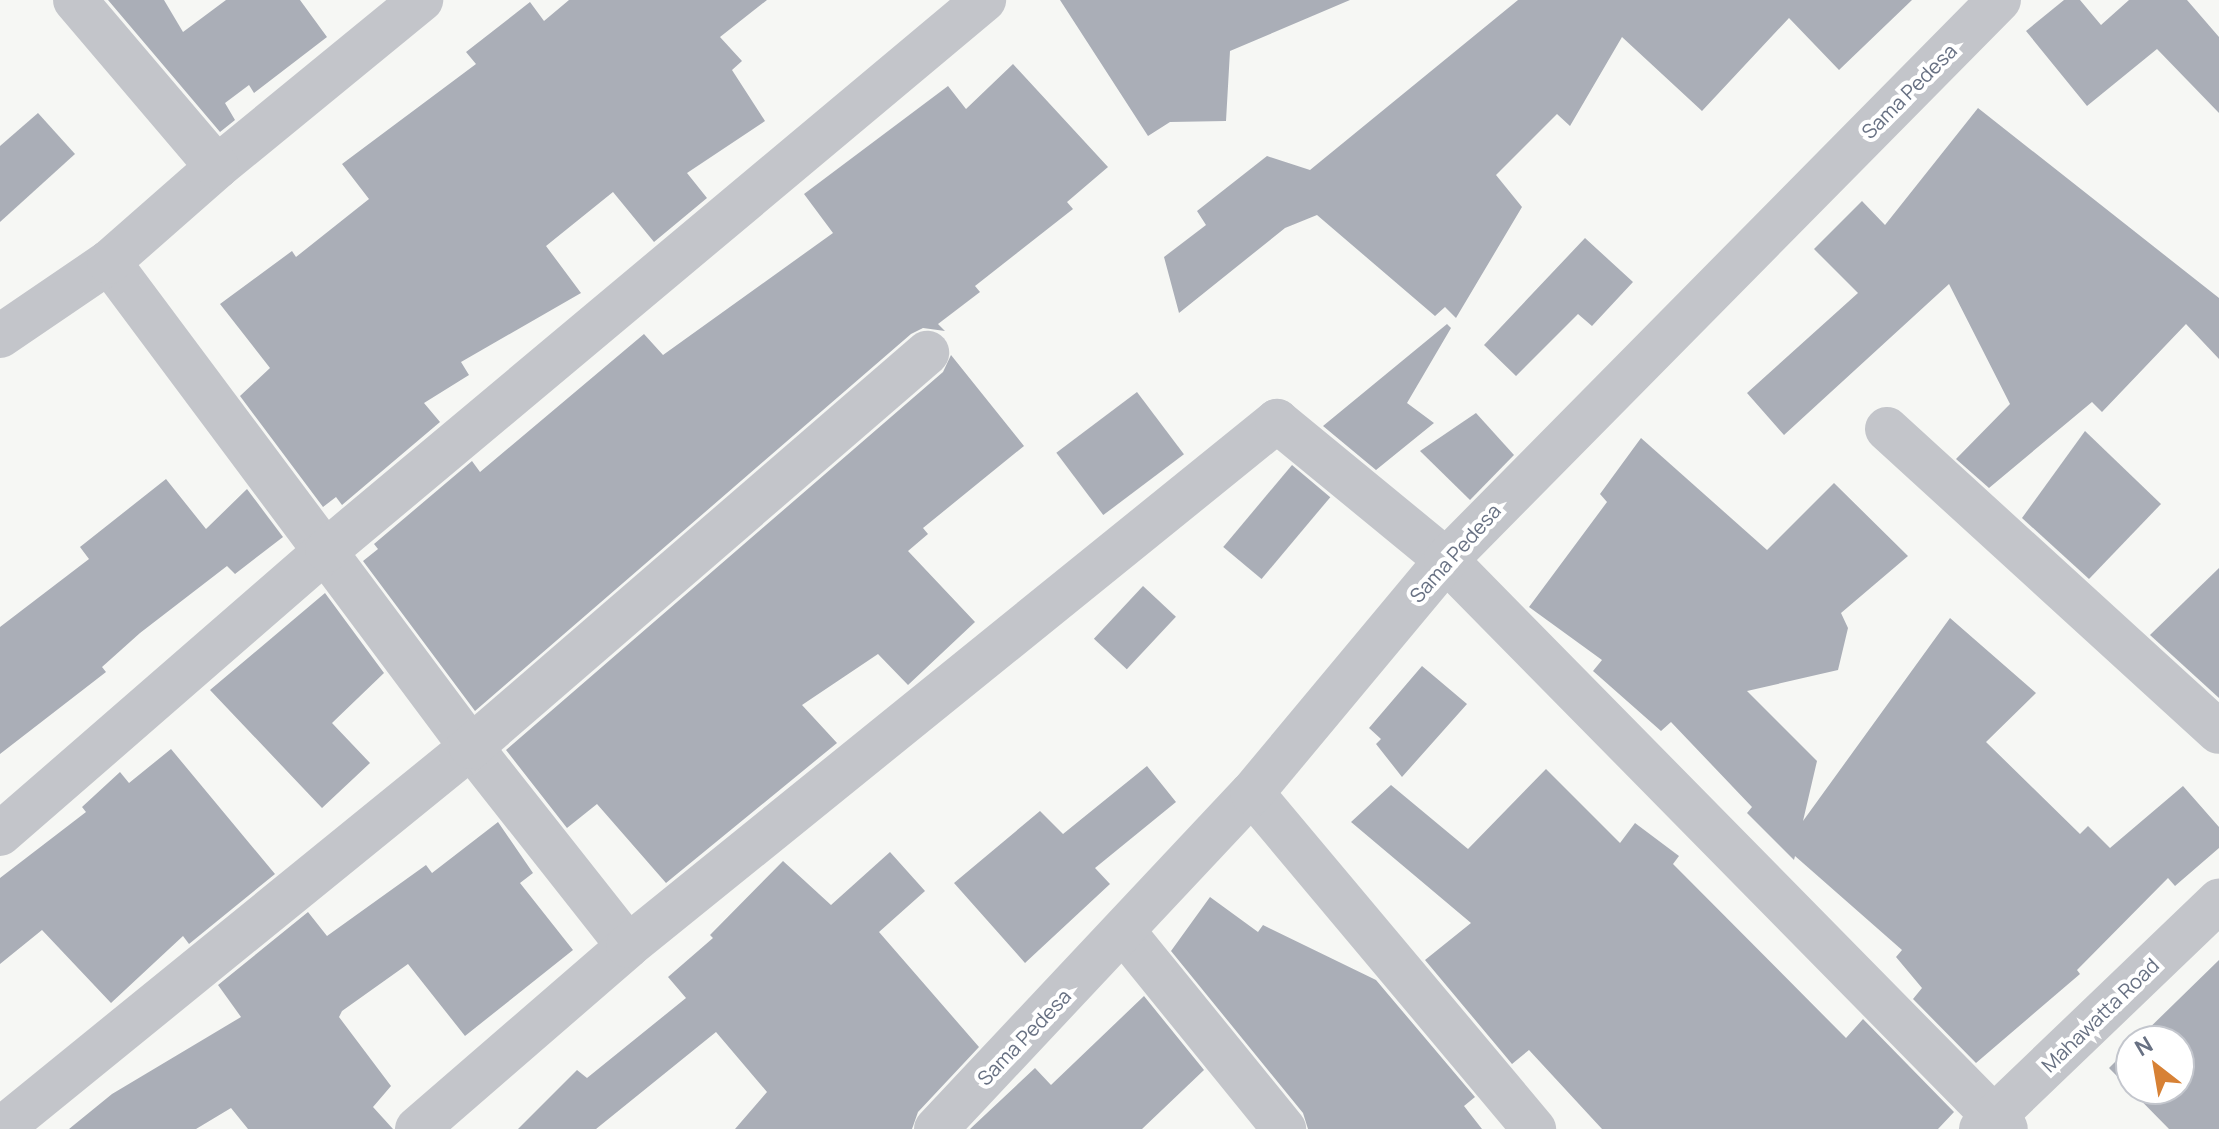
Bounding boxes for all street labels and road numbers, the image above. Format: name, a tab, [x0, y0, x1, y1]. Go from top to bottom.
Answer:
street label: Sama Pedesa	[1857, 39, 1961, 143]
street label: Sama Pedesa	[1404, 499, 1506, 607]
street label: Mahawatta Road	[2036, 953, 2164, 1077]
street label: Sama Pedesa	[972, 984, 1076, 1090]

